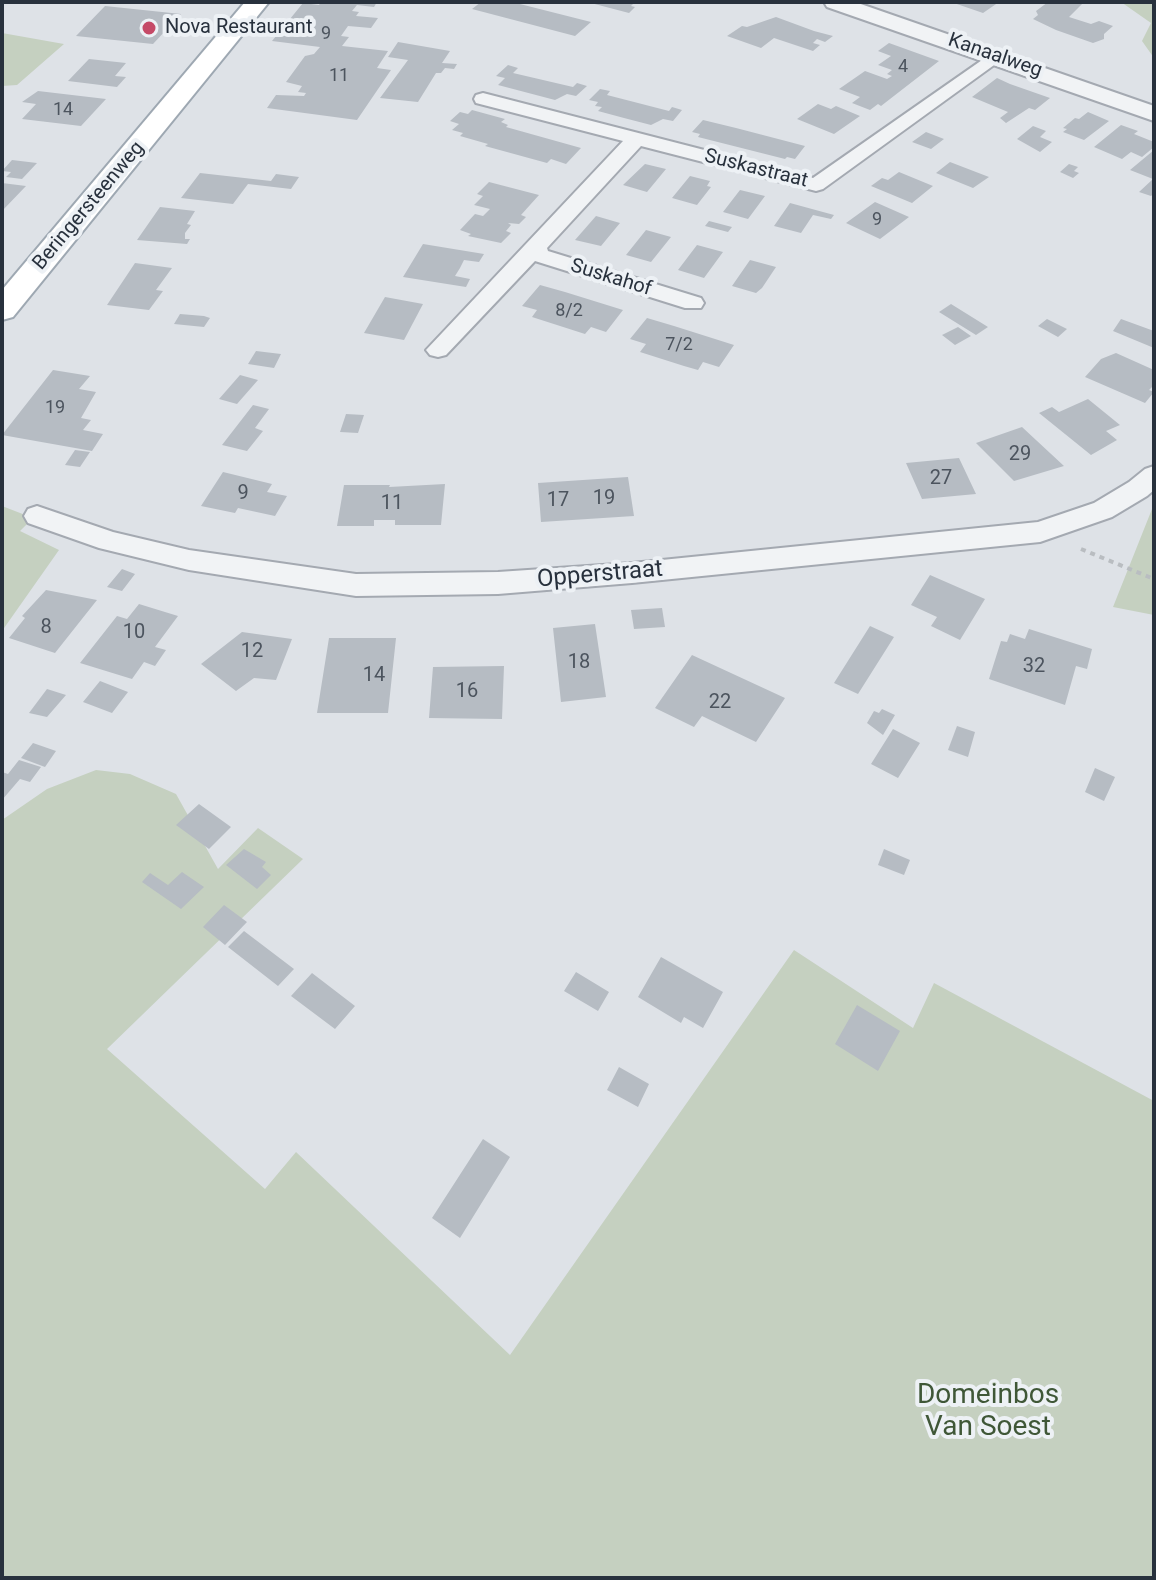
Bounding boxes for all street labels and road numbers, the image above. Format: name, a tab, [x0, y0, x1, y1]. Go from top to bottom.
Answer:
street label: Kanaalweg	[945, 29, 1045, 83]
street label: Beringersteenweg	[28, 137, 150, 275]
street label: Suskastraat	[702, 145, 810, 193]
street label: Suskahof	[568, 254, 654, 302]
street label: Opperstraat	[536, 555, 664, 595]

